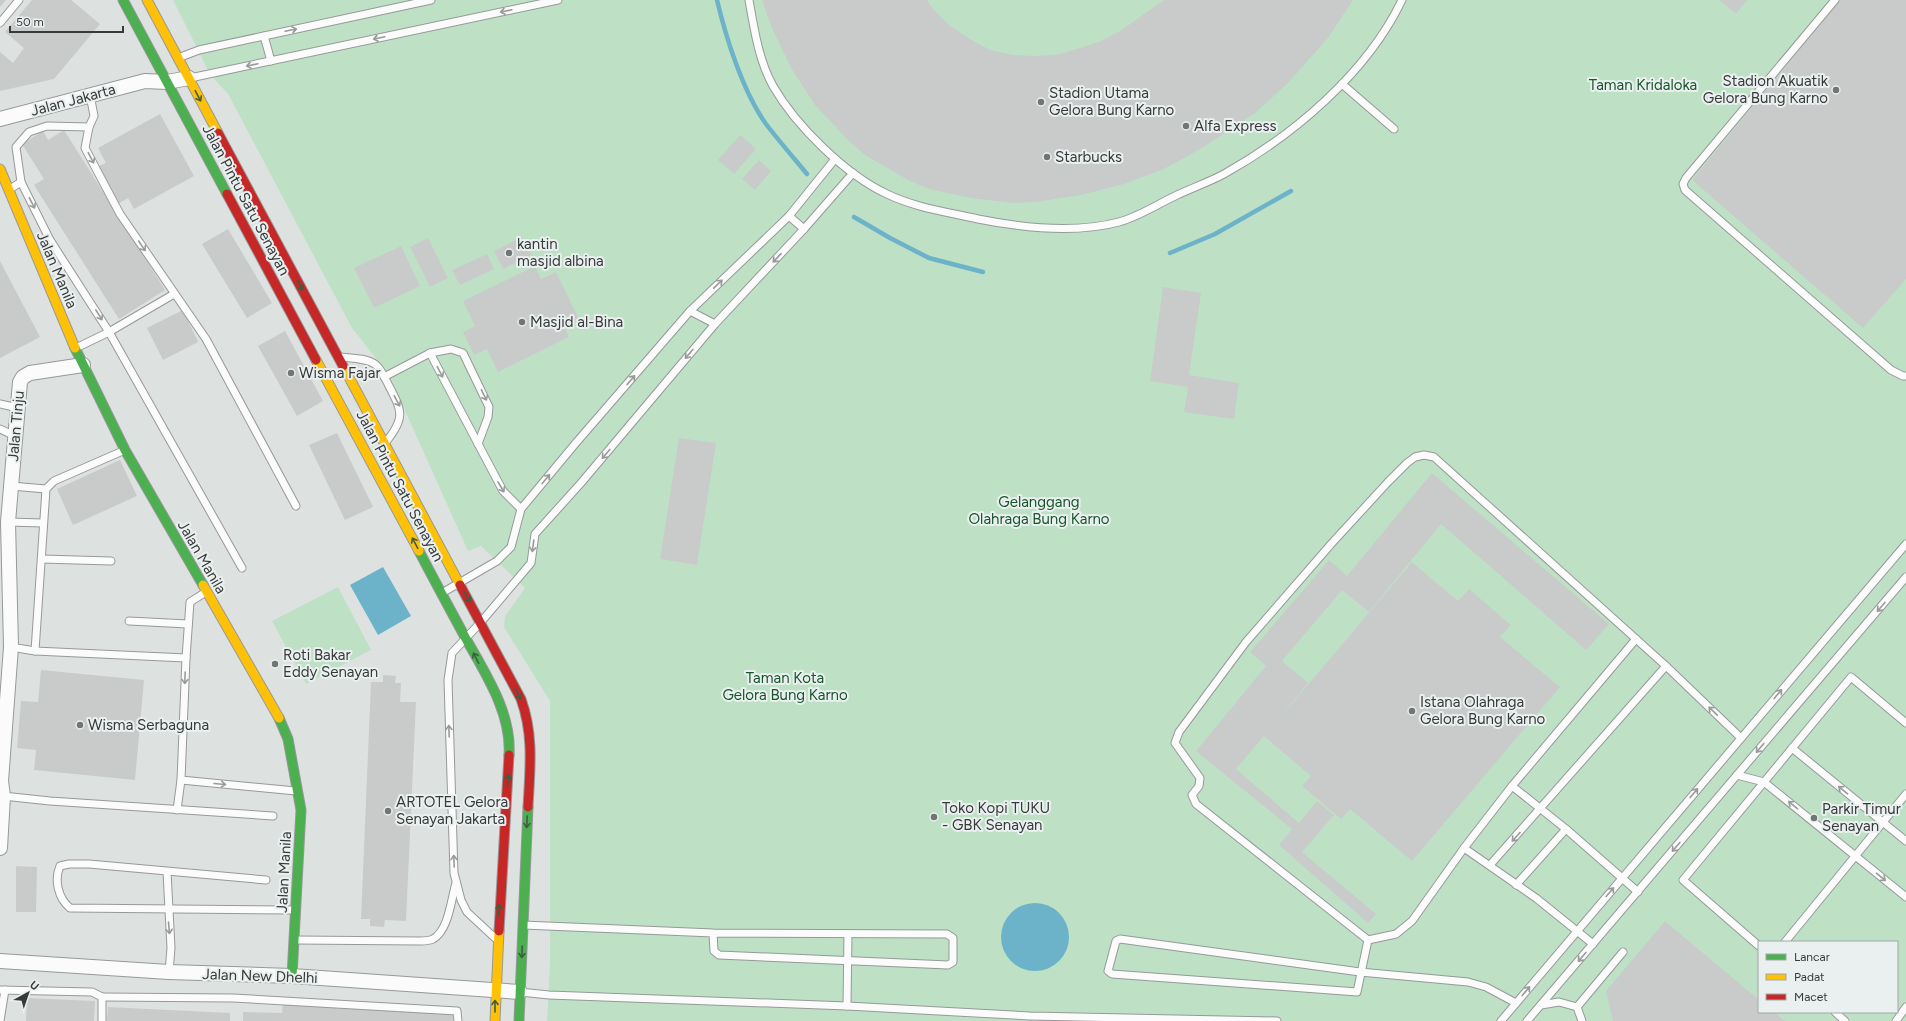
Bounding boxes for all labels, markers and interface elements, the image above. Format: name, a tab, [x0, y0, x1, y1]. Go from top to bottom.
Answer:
scale bar	[10, 8, 123, 34]
one-way arrow	[500, 8, 513, 16]
text: 50 m	[16, 15, 44, 29]
one-way arrow	[285, 26, 298, 34]
one-way arrow	[373, 35, 386, 43]
one-way arrow	[245, 62, 258, 70]
place label: Stadion Akuatik Gelora Bung Karno	[1703, 72, 1829, 107]
park label: Taman Kridaloka	[1589, 76, 1697, 94]
street label: Jalan Jakarta	[29, 80, 117, 120]
place label: Stadion Utama Gelora Bung Karno	[1049, 84, 1175, 119]
marker: Stadion Akuatik Gelora Bung Karno	[1831, 85, 1841, 95]
one-way arrow	[195, 90, 203, 102]
marker: Stadion Utama Gelora Bung Karno	[1036, 97, 1046, 107]
place label: Alfa Express	[1194, 117, 1276, 135]
street label: Jalan Pintu Satu Senayan	[199, 121, 293, 279]
marker: Alfa Express	[1181, 121, 1191, 131]
place label: Starbucks	[1055, 148, 1122, 166]
one-way arrow	[88, 152, 95, 164]
marker: Starbucks	[1042, 152, 1052, 162]
one-way arrow	[29, 197, 36, 209]
street label: Jalan Manila	[33, 229, 81, 311]
place label: kantin masjid albina	[517, 235, 604, 270]
one-way arrow	[138, 240, 146, 251]
marker: kantin masjid albina	[504, 248, 514, 258]
one-way arrow	[772, 253, 782, 263]
one-way arrow	[296, 279, 304, 291]
one-way arrow	[713, 279, 723, 289]
one-way arrow	[94, 309, 103, 320]
place label: Masjid al-Bina	[530, 313, 623, 331]
marker: Masjid al-Bina	[517, 317, 527, 327]
one-way arrow	[685, 349, 694, 359]
place label: Wisma Fajar	[299, 364, 380, 382]
one-way arrow	[437, 366, 444, 378]
marker: Wisma Fajar	[286, 368, 296, 378]
one-way arrow	[626, 375, 635, 385]
one-way arrow	[481, 389, 488, 401]
street label: Jalan Tinju	[4, 390, 28, 462]
one-way arrow	[393, 395, 401, 407]
street label: Jalan Pintu Satu Senayan	[353, 407, 447, 565]
one-way arrow	[601, 448, 610, 459]
one-way arrow	[542, 473, 551, 484]
one-way arrow	[497, 481, 506, 492]
park label: Gelanggang Olahraga Bung Karno	[968, 493, 1110, 528]
street label: Jalan Manila	[174, 517, 230, 597]
one-way arrow	[411, 537, 418, 549]
one-way arrow	[529, 539, 537, 552]
one-way arrow	[463, 591, 471, 603]
one-way arrow	[1876, 601, 1885, 612]
place label: Roti Bakar Eddy Senayan	[283, 646, 378, 681]
one-way arrow	[472, 652, 479, 664]
marker: Roti Bakar Eddy Senayan	[270, 659, 280, 669]
park label: Taman Kota Gelora Bung Karno	[722, 669, 848, 704]
one-way arrow	[181, 671, 189, 684]
one-way arrow	[515, 688, 522, 700]
one-way arrow	[1774, 689, 1783, 699]
place label: Istana Olahraga Gelora Bung Karno	[1420, 693, 1546, 728]
marker: Istana Olahraga Gelora Bung Karno	[1407, 706, 1417, 716]
one-way arrow	[1708, 706, 1718, 716]
place label: Wisma Serbaguna	[88, 716, 209, 734]
marker: Wisma Serbaguna	[75, 720, 85, 730]
one-way arrow	[446, 725, 453, 738]
one-way arrow	[1755, 743, 1764, 753]
one-way arrow	[504, 774, 511, 787]
one-way arrow	[213, 780, 226, 787]
one-way arrow	[1838, 785, 1849, 794]
one-way arrow	[1690, 788, 1699, 798]
place label: ARTOTEL Gelora Senayan Jakarta	[396, 793, 508, 828]
place label: Toko Kopi TUKU - GBK Senayan	[942, 799, 1050, 834]
one-way arrow	[1787, 800, 1798, 809]
place label: Parkir Timur Senayan	[1822, 800, 1901, 835]
marker: ARTOTEL Gelora Senayan Jakarta	[383, 806, 393, 816]
marker: Toko Kopi TUKU - GBK Senayan	[929, 812, 939, 822]
marker: Parkir Timur Senayan	[1809, 813, 1819, 823]
one-way arrow	[524, 815, 531, 828]
street label: Jalan Manila	[273, 831, 295, 913]
one-way arrow	[1511, 832, 1520, 842]
one-way arrow	[1671, 842, 1680, 852]
one-way arrow	[450, 855, 457, 868]
one-way arrow	[1875, 872, 1886, 881]
one-way arrow	[1606, 887, 1615, 897]
one-way arrow	[496, 904, 503, 917]
one-way arrow	[165, 921, 173, 934]
legend	[1758, 941, 1898, 1013]
one-way arrow	[518, 945, 525, 958]
text: Lancar	[1794, 950, 1830, 964]
one-way arrow	[1578, 951, 1587, 962]
street label: Jalan New Dhelhi	[202, 965, 318, 987]
text: Padat	[1794, 970, 1825, 984]
north arrow	[8, 973, 48, 1013]
text: U	[27, 978, 41, 993]
one-way arrow	[1522, 986, 1531, 997]
text: Macet	[1794, 990, 1828, 1004]
one-way arrow	[491, 1000, 499, 1013]

